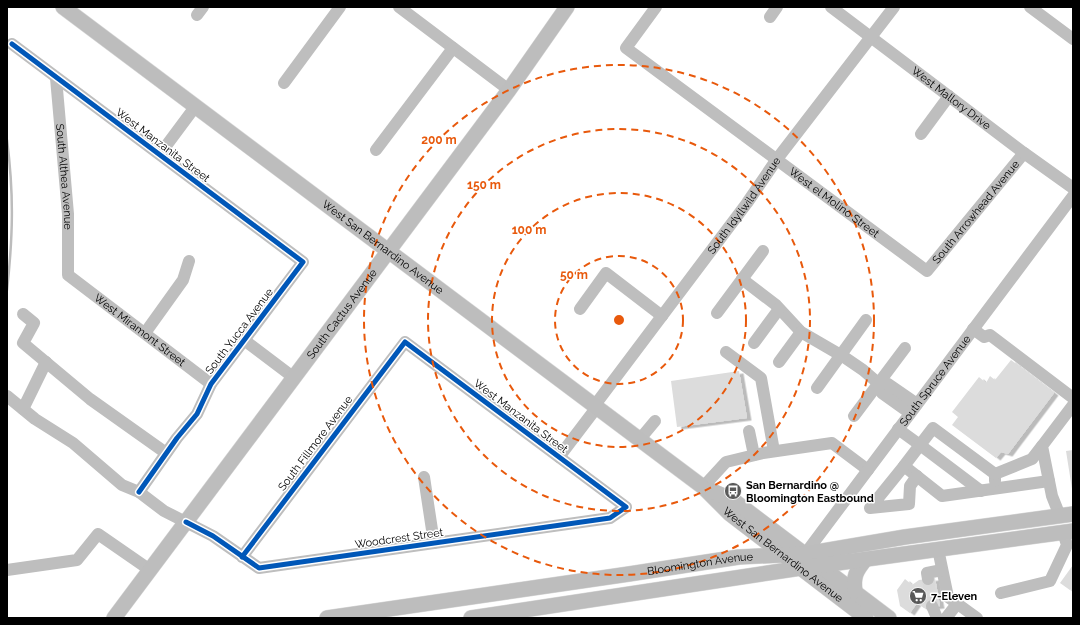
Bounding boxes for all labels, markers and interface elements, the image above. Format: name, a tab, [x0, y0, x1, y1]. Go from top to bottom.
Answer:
street label: West Mallory Drive	[909, 64, 994, 133]
street label: West Manzanita Street	[113, 106, 212, 185]
street label: South Althea Avenue	[53, 123, 74, 230]
text: 200 m	[421, 133, 457, 147]
street label: South Idyllwild Avenue	[705, 154, 784, 257]
street label: South Arrowhead Avenue	[930, 158, 1023, 266]
street label: West el Molino Street	[786, 165, 882, 241]
text: 150 m	[467, 178, 501, 192]
street label: West San Bernardino Avenue	[320, 198, 446, 297]
text: 100 m	[512, 223, 546, 237]
street label: South Cactus Avenue	[304, 266, 380, 362]
text: 50 m	[560, 268, 588, 282]
street label: South Yucca Avenue	[203, 285, 276, 377]
street label: West Miramont Street	[92, 291, 188, 369]
centre of rings	[612, 313, 626, 327]
street label: South Spruce Avenue	[897, 332, 974, 429]
street label: West Manzanita Street	[471, 377, 570, 456]
street label: South Fillmore Avenue	[275, 393, 356, 493]
place label: San Bernardino @ Bloomington Eastbound	[746, 479, 874, 505]
bus stop icon: San Bernardino @ Bloomington Eastbound	[723, 481, 743, 501]
street label: West San Bernardino Avenue	[720, 505, 846, 605]
street label: Woodcrest Street	[354, 526, 444, 551]
street label: Bloomington Avenue	[646, 550, 754, 578]
supermarket icon: 7-Eleven	[908, 586, 928, 606]
place label: 7-Eleven	[931, 590, 977, 603]

